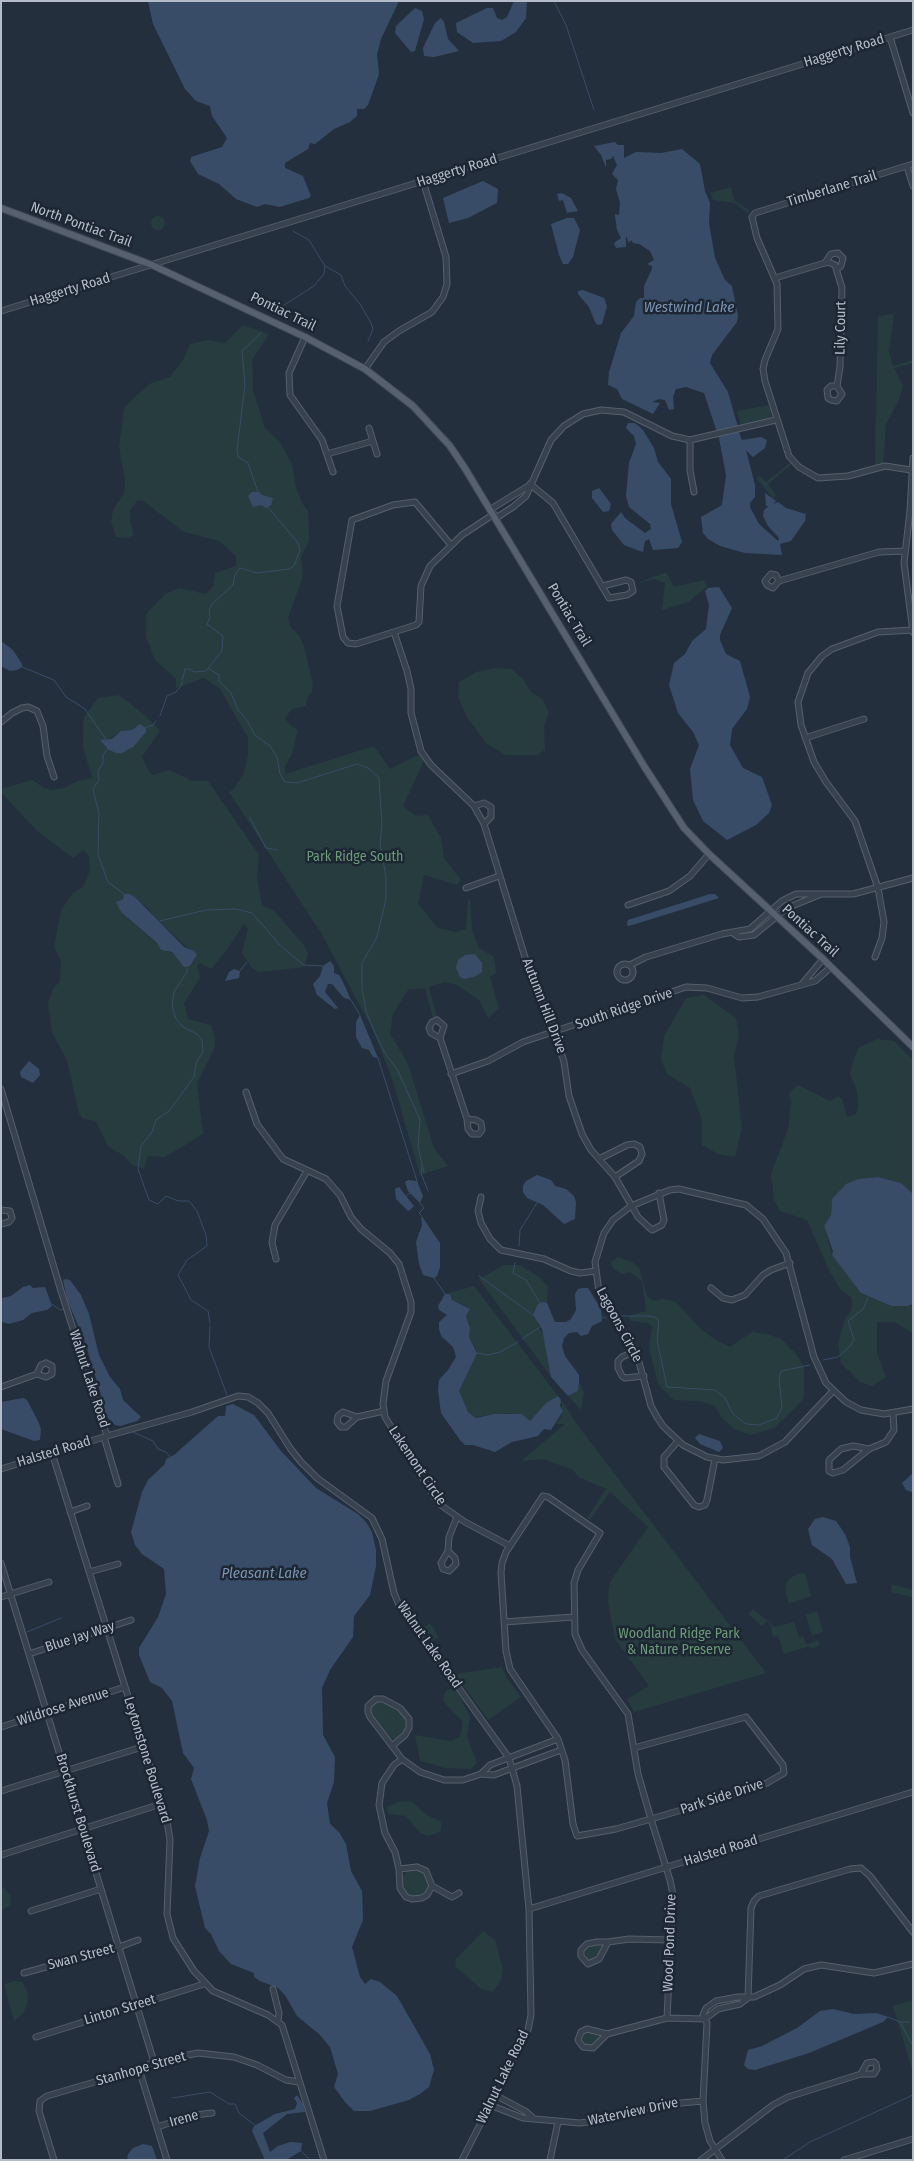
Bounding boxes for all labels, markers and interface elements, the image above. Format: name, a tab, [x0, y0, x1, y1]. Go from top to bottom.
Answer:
street label: Haggerty Road	[802, 31, 886, 71]
street label: Haggerty Road	[415, 151, 499, 191]
street label: Timberlane Trail	[785, 167, 879, 211]
street label: North Pontiac Trail	[28, 199, 134, 251]
street label: Haggerty Road	[28, 270, 112, 310]
street label: Pontiac Trail	[248, 289, 318, 335]
water label: Westwind Lake	[644, 299, 734, 317]
street label: Lily Court	[832, 301, 850, 355]
street label: Pontiac Trail	[544, 580, 594, 650]
park label: Park Ridge South	[307, 849, 403, 865]
street label: Pontiac Trail	[778, 901, 842, 961]
street label: Autumn Hill Drive	[518, 956, 570, 1056]
street label: South Ridge Drive	[573, 984, 675, 1034]
street label: Lagoons Circle	[592, 1285, 646, 1365]
street label: Walnut Lake Road	[65, 1328, 113, 1430]
street label: Lakemont Circle	[385, 1423, 449, 1509]
street label: Halsted Road	[15, 1433, 93, 1471]
water label: Pleasant Lake	[221, 1565, 307, 1583]
street label: Walnut Lake Road	[393, 1599, 465, 1691]
street label: Blue Jay Way	[43, 1618, 117, 1656]
park label: Woodland Ridge Park & Nature Preserve	[618, 1626, 740, 1658]
street label: Wildrose Avenue	[15, 1684, 111, 1730]
street label: Leytonstone Boulevard	[120, 1695, 174, 1825]
street label: Brockhurst Boulevard	[52, 1752, 104, 1874]
street label: Park Side Drive	[679, 1776, 765, 1818]
street label: Halsted Road	[682, 1832, 760, 1870]
street label: Wood Pond Drive	[660, 1894, 680, 1992]
street label: Swan Street	[46, 1940, 116, 1974]
street label: Linton Street	[82, 1991, 158, 2029]
street label: Walnut Lake Road	[473, 2028, 533, 2126]
street label: Stanhope Street	[94, 2048, 188, 2090]
street label: Waterview Drive	[586, 2094, 680, 2130]
street label: Irene	[168, 2107, 200, 2131]

